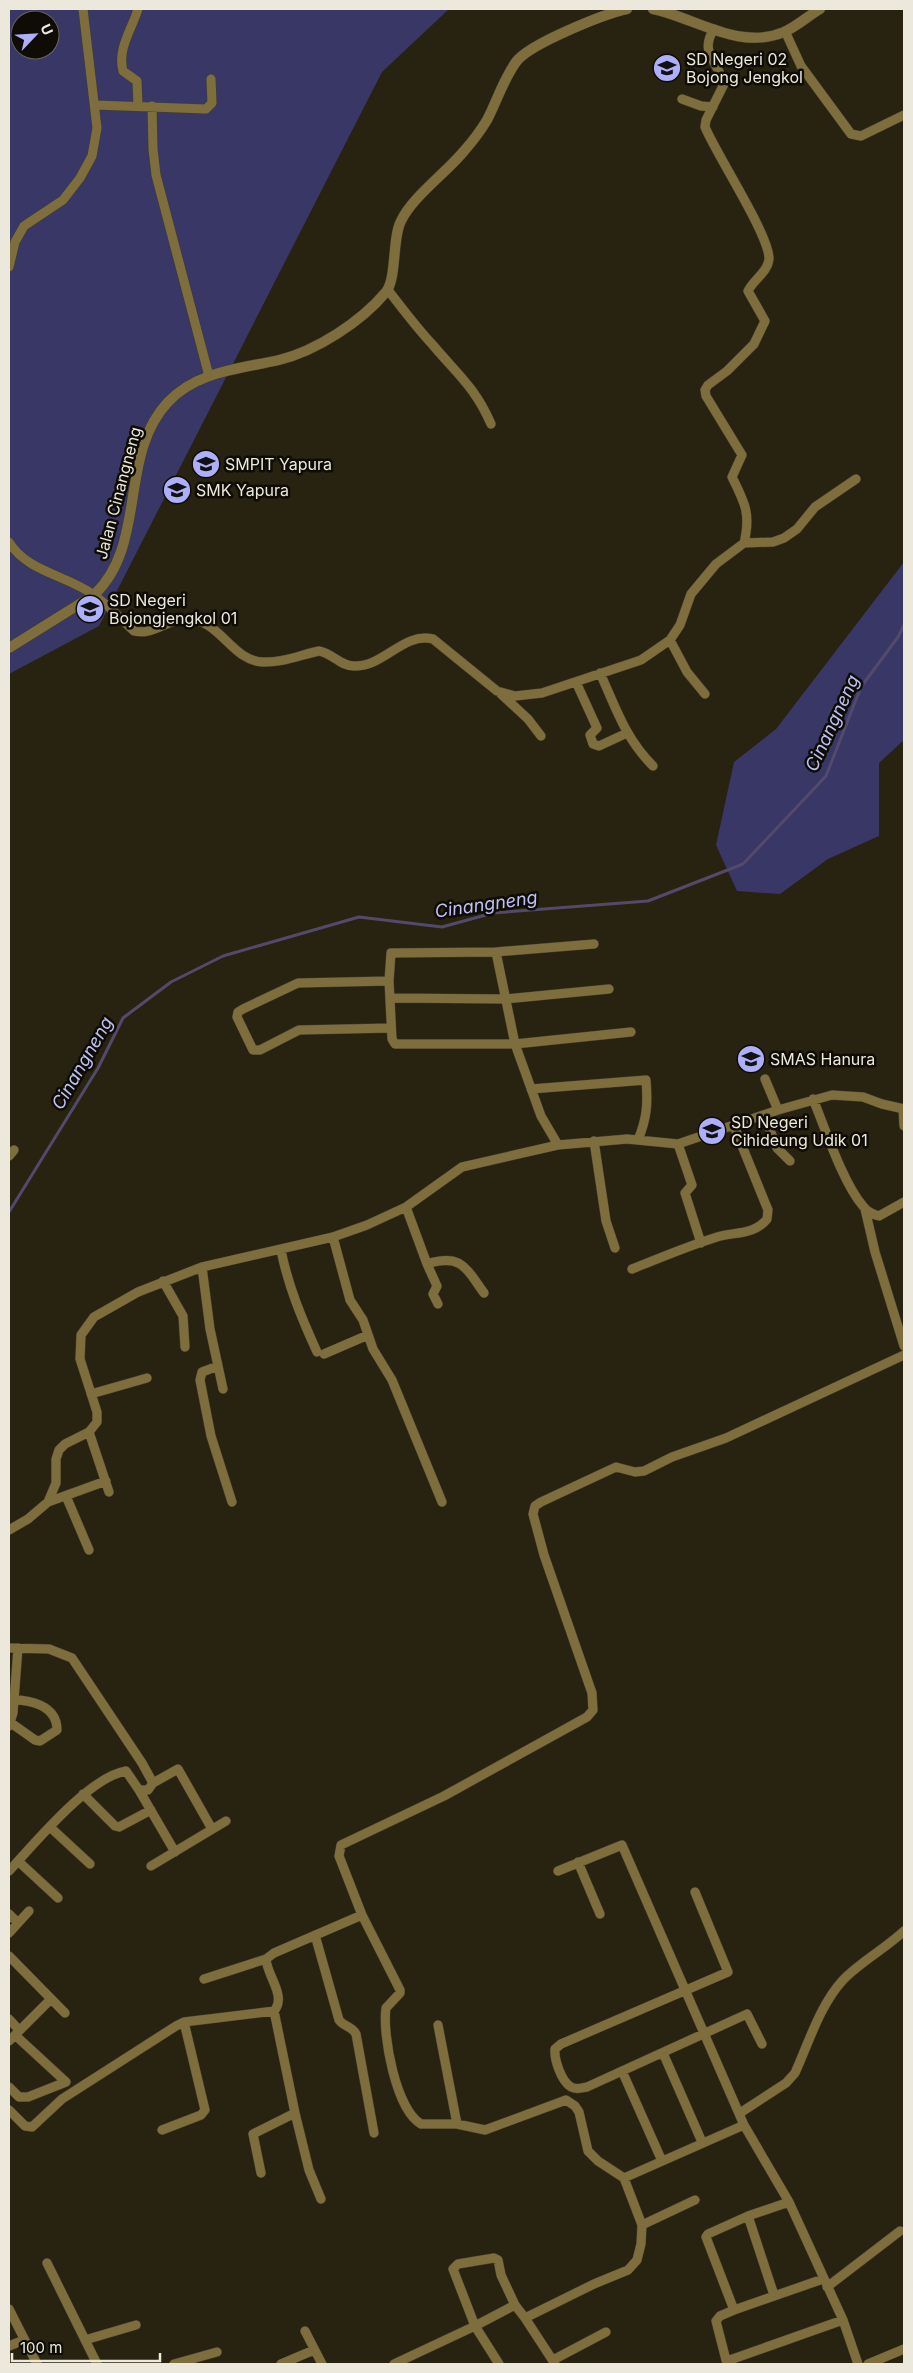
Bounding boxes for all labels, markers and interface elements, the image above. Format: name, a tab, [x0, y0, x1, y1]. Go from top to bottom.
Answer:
north arrow	[10, 10, 60, 60]
text: U	[37, 21, 57, 38]
place label: SD Negeri 02 Bojong Jengkol	[686, 49, 803, 87]
school or university icon: SD Negeri 02 Bojong Jengkol	[652, 53, 682, 83]
street label: Jalan Cinangneng	[91, 425, 145, 561]
school or university icon: SMPIT Yapura	[191, 449, 221, 479]
place label: SMPIT Yapura	[225, 454, 332, 474]
school or university icon: SMK Yapura	[162, 475, 192, 505]
place label: SMK Yapura	[196, 480, 289, 500]
place label: SD Negeri Bojongjengkol 01	[109, 590, 237, 628]
school or university icon: SD Negeri Bojongjengkol 01	[75, 594, 105, 624]
water label: Cinangneng	[801, 672, 863, 774]
water label: Cinangneng	[433, 886, 539, 922]
water label: Cinangneng	[47, 1013, 117, 1113]
school or university icon: SMAS Hanura	[736, 1044, 766, 1074]
place label: SMAS Hanura	[770, 1049, 875, 1069]
place label: SD Negeri Cihideung Udik 01	[731, 1112, 868, 1150]
school or university icon: SD Negeri Cihideung Udik 01	[697, 1116, 727, 1146]
scale bar	[12, 2330, 160, 2362]
text: 100 m	[20, 2338, 62, 2357]

